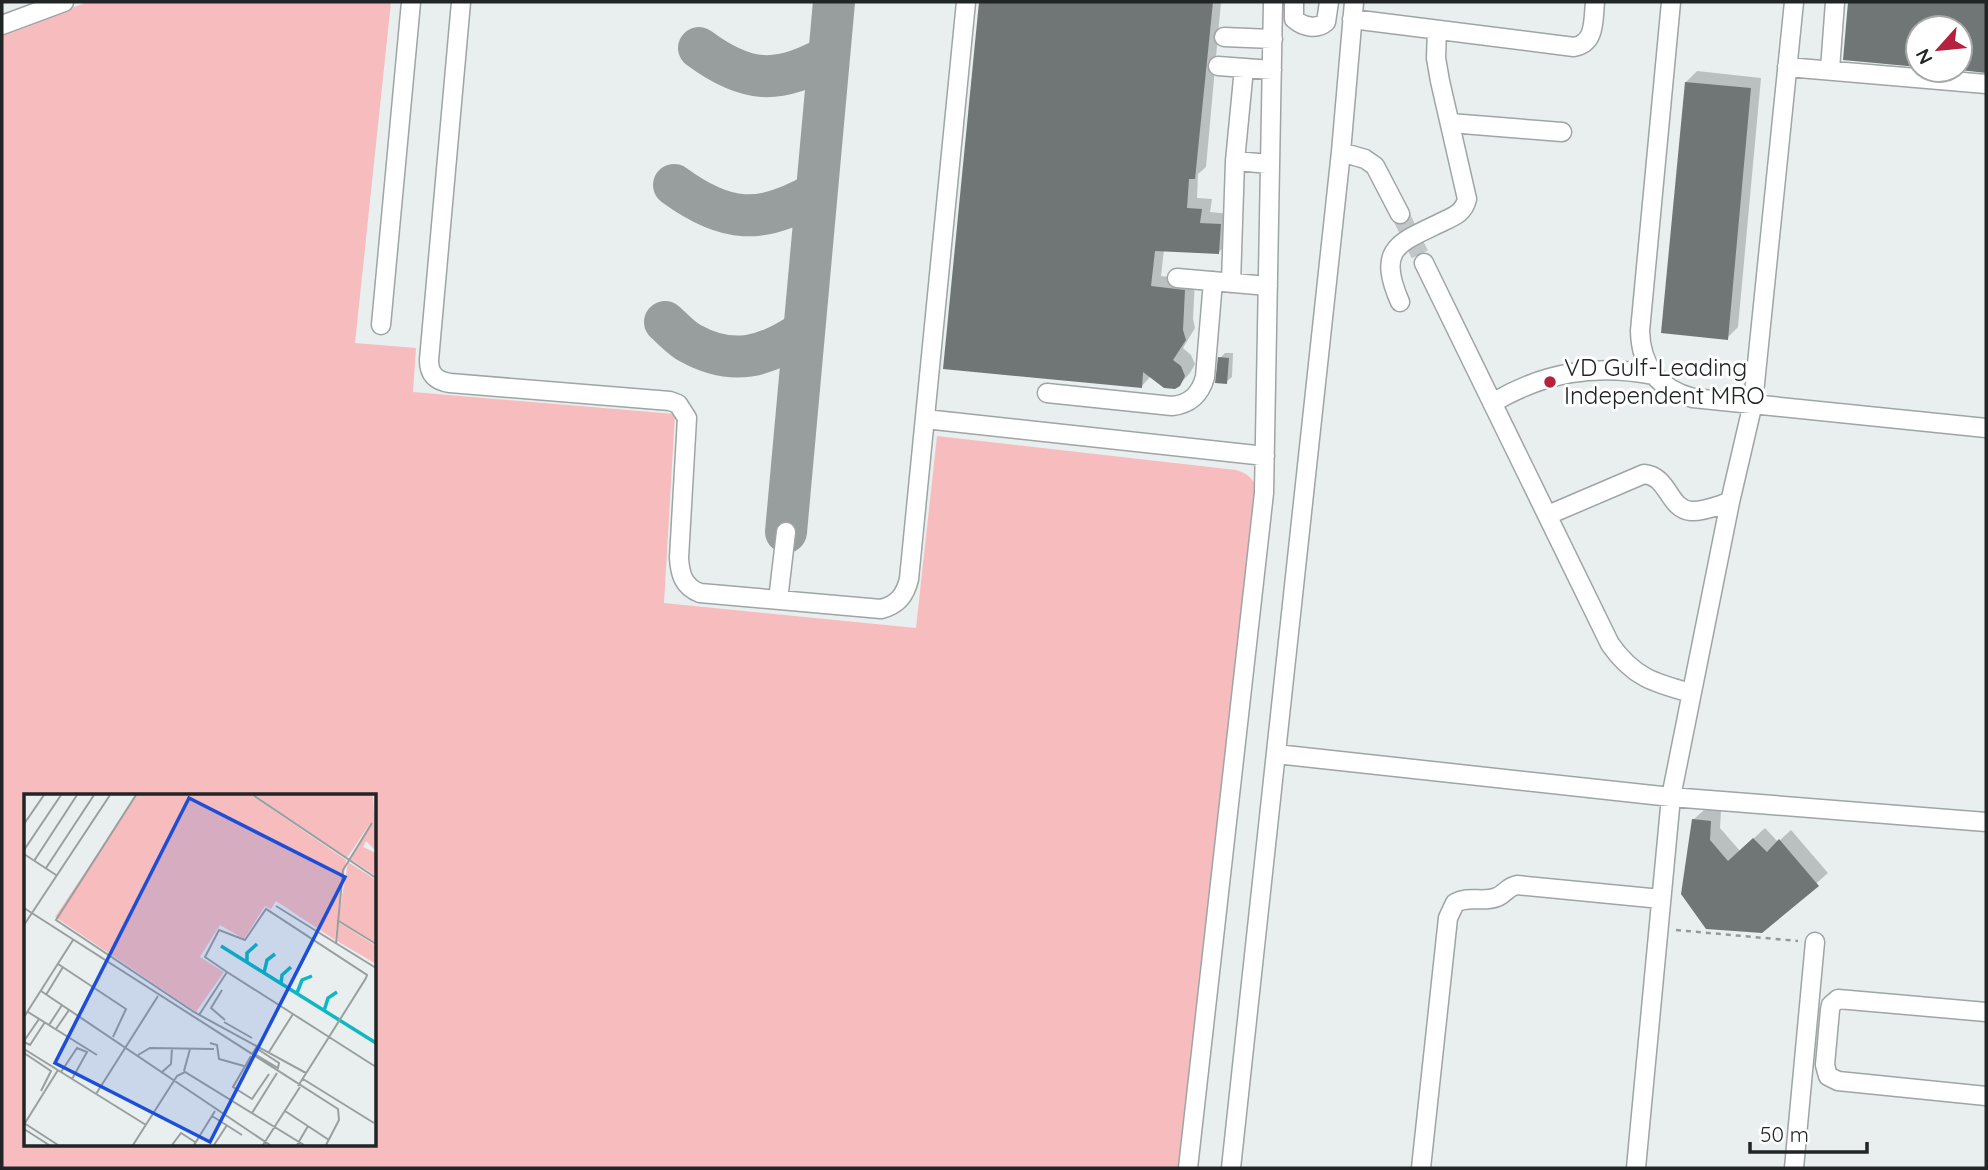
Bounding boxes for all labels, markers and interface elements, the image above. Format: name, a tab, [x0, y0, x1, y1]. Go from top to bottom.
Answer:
north arrow	[1904, 14, 1974, 84]
text: N	[1910, 45, 1938, 68]
place label: VD Gulf-Leading Independent MRO	[1564, 352, 1765, 410]
marker: VD Gulf-Leading Independent MRO	[1542, 374, 1558, 390]
inset map	[24, 794, 376, 1146]
scale bar	[1750, 1110, 1867, 1154]
text: 50 m	[1760, 1121, 1809, 1147]

